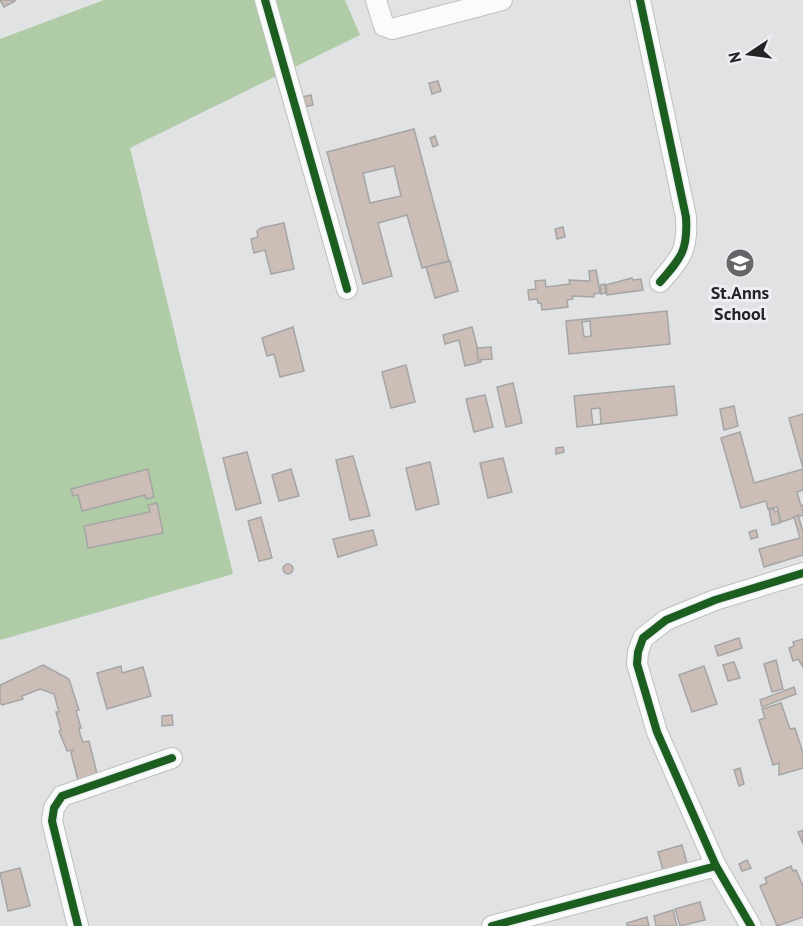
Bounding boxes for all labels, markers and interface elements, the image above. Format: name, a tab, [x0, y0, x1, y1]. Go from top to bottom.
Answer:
north arrow	[719, 24, 779, 84]
text: N	[723, 50, 745, 65]
school or university icon: St.Anns School	[724, 247, 756, 279]
place label: St.Anns School	[711, 281, 770, 325]

